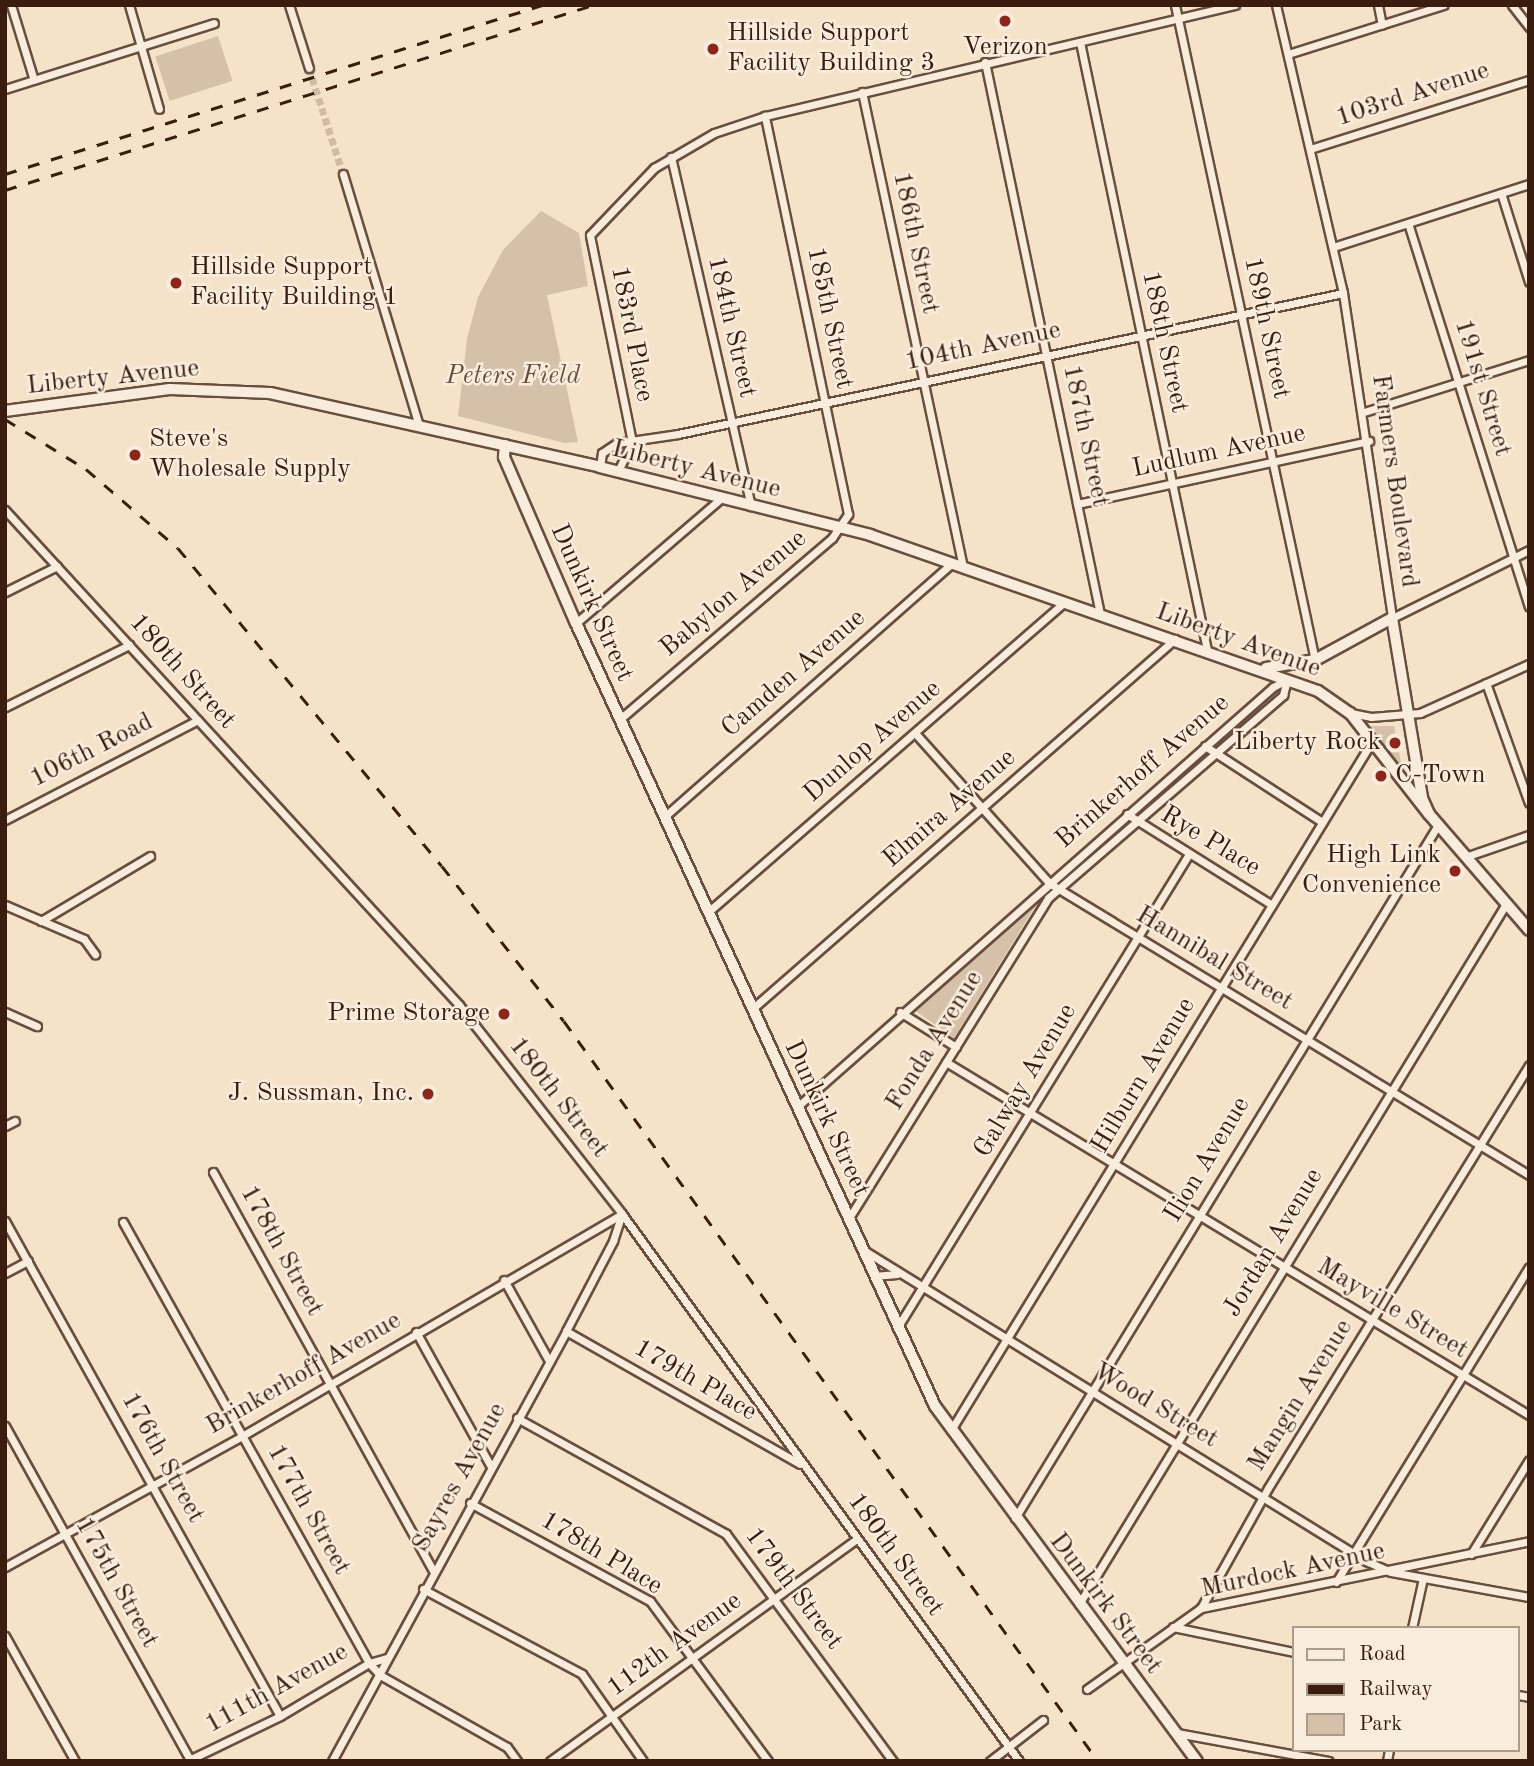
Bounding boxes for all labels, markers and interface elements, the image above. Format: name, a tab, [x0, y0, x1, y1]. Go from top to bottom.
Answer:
marker: Verizon	[997, 13, 1013, 29]
place label: Hillside Support Facility Building 3	[727, 18, 935, 80]
place label: Verizon	[962, 32, 1048, 64]
marker: Hillside Support Facility Building 3	[705, 41, 721, 57]
street label: 103rd Avenue	[1332, 56, 1494, 134]
street label: 186th Street	[885, 169, 945, 317]
street label: 185th Street	[799, 244, 859, 392]
place label: Hillside Support Facility Building 1	[190, 252, 398, 314]
street label: 184th Street	[700, 253, 762, 401]
street label: 189th Street	[1236, 254, 1296, 402]
street label: 183rd Place	[603, 263, 659, 405]
street label: 188th Street	[1134, 268, 1194, 416]
marker: Hillside Support Facility Building 1	[168, 275, 184, 291]
street label: 104th Avenue	[902, 315, 1064, 379]
street label: 191st Street	[1446, 316, 1518, 460]
street label: Liberty Avenue	[25, 353, 201, 403]
park label: Peters Field	[446, 361, 580, 393]
street label: 187th Street	[1055, 362, 1115, 510]
street label: Farmers Boulevard	[1364, 372, 1424, 590]
street label: Ludlum Avenue	[1130, 418, 1308, 486]
place label: Steve's Wholesale Supply	[149, 424, 351, 486]
street label: Liberty Avenue	[608, 434, 784, 506]
marker: Steve's Wholesale Supply	[127, 447, 143, 463]
street label: Dunkirk Street	[542, 519, 640, 687]
street label: Babylon Avenue	[654, 524, 814, 664]
street label: Liberty Avenue	[1151, 597, 1325, 685]
street label: Camden Avenue	[716, 603, 872, 745]
street label: 180th Street	[122, 608, 242, 736]
street label: Dunlop Avenue	[798, 674, 948, 810]
street label: Brinkerhoff Avenue	[1050, 688, 1236, 856]
street label: 106th Road	[25, 707, 159, 795]
place label: Liberty Rock	[1234, 727, 1381, 759]
marker: Liberty Rock	[1387, 735, 1403, 751]
street label: Elmira Avenue	[877, 743, 1023, 875]
place label: C-Town	[1395, 760, 1486, 792]
marker: C-Town	[1373, 768, 1389, 784]
street label: Rye Place	[1154, 800, 1266, 884]
place label: High Link Convenience	[1302, 840, 1441, 902]
marker: High Link Convenience	[1447, 863, 1463, 879]
street label: Hannibal Street	[1130, 900, 1298, 1018]
street label: Fonda Avenue	[880, 965, 990, 1117]
street label: Hilburn Avenue	[1085, 992, 1203, 1160]
place label: Prime Storage	[327, 998, 490, 1030]
street label: Galway Avenue	[968, 998, 1084, 1164]
marker: Prime Storage	[496, 1006, 512, 1022]
street label: 180th Street	[501, 1031, 615, 1165]
street label: Dunkirk Street	[776, 1036, 876, 1202]
place label: J. Sussman, Inc.	[228, 1078, 414, 1110]
marker: J. Sussman, Inc.	[420, 1086, 436, 1102]
street label: Ilion Avenue	[1158, 1092, 1258, 1228]
street label: Jordan Avenue	[1217, 1163, 1331, 1323]
street label: 178th Street	[232, 1180, 330, 1322]
street label: Mayville Street	[1311, 1252, 1473, 1366]
street label: Brinkerhoff Avenue	[201, 1306, 407, 1442]
street label: Mangin Avenue	[1242, 1314, 1360, 1478]
street label: 179th Place	[628, 1333, 762, 1429]
street label: Wood Street	[1087, 1356, 1223, 1456]
street label: 176th Street	[113, 1387, 211, 1529]
street label: Sayres Avenue	[406, 1398, 514, 1558]
street label: 177th Street	[259, 1439, 357, 1581]
street label: 180th Street	[840, 1487, 950, 1623]
street label: 178th Place	[534, 1505, 668, 1603]
street label: 175th Street	[67, 1512, 165, 1654]
street label: 179th Street	[737, 1522, 849, 1656]
street label: Dunkirk Street	[1042, 1527, 1168, 1681]
street label: Murdock Avenue	[1198, 1536, 1388, 1606]
street label: 112th Avenue	[602, 1586, 748, 1704]
legend	[1292, 1626, 1520, 1752]
street label: 111th Avenue	[200, 1637, 354, 1741]
text: Road	[1359, 1644, 1406, 1665]
text: Railway	[1359, 1679, 1433, 1700]
text: Park	[1359, 1714, 1402, 1735]

